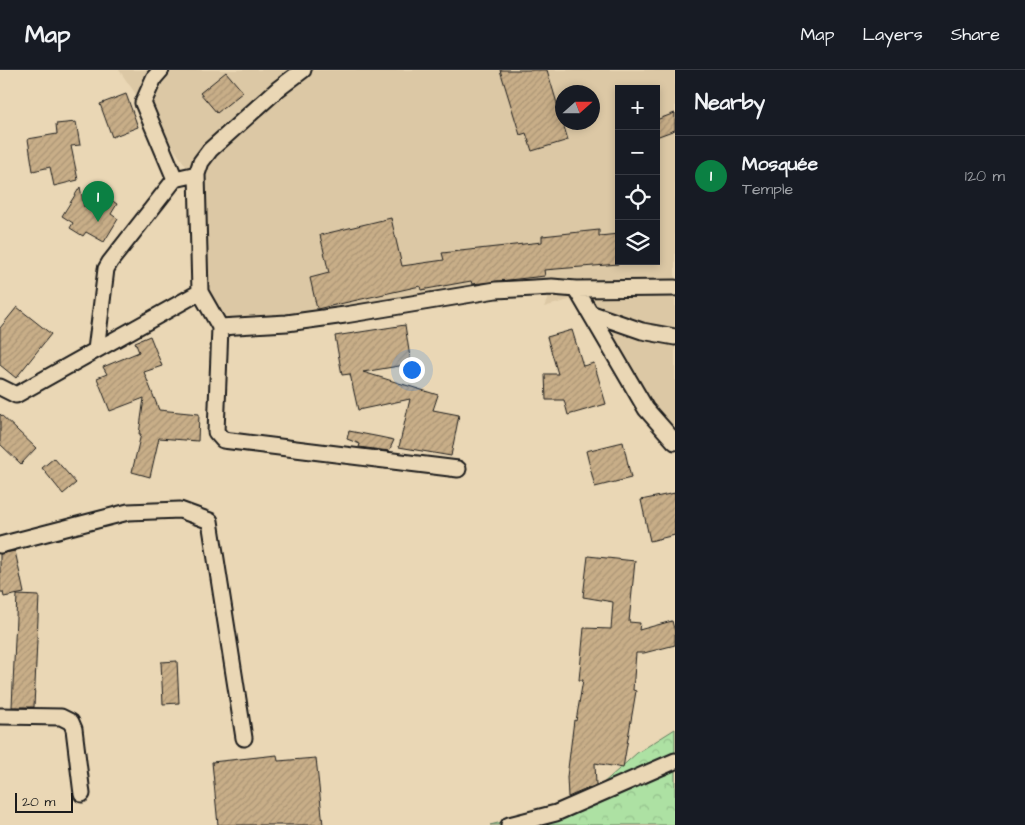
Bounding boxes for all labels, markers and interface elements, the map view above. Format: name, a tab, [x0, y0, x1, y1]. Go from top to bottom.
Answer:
text: Map	[25, 18, 70, 52]
text: Map	[800, 22, 834, 47]
text: Layers	[862, 22, 923, 47]
text: Share	[951, 22, 1000, 47]
north arrow	[555, 85, 600, 130]
map controls	[615, 85, 660, 265]
button: +	[615, 85, 660, 130]
text: Nearby	[695, 88, 765, 117]
button: −	[615, 130, 660, 175]
text: Mosquée	[742, 151, 818, 178]
text: 1	[710, 165, 712, 187]
text: 120 m	[965, 165, 1005, 187]
button: locate	[615, 175, 660, 220]
text: Temple	[742, 178, 793, 200]
pin: 1	[82, 181, 114, 222]
button: layers	[615, 220, 660, 265]
your location	[399, 357, 425, 383]
scale bar	[15, 790, 72, 813]
text: 20 m	[22, 792, 55, 812]

